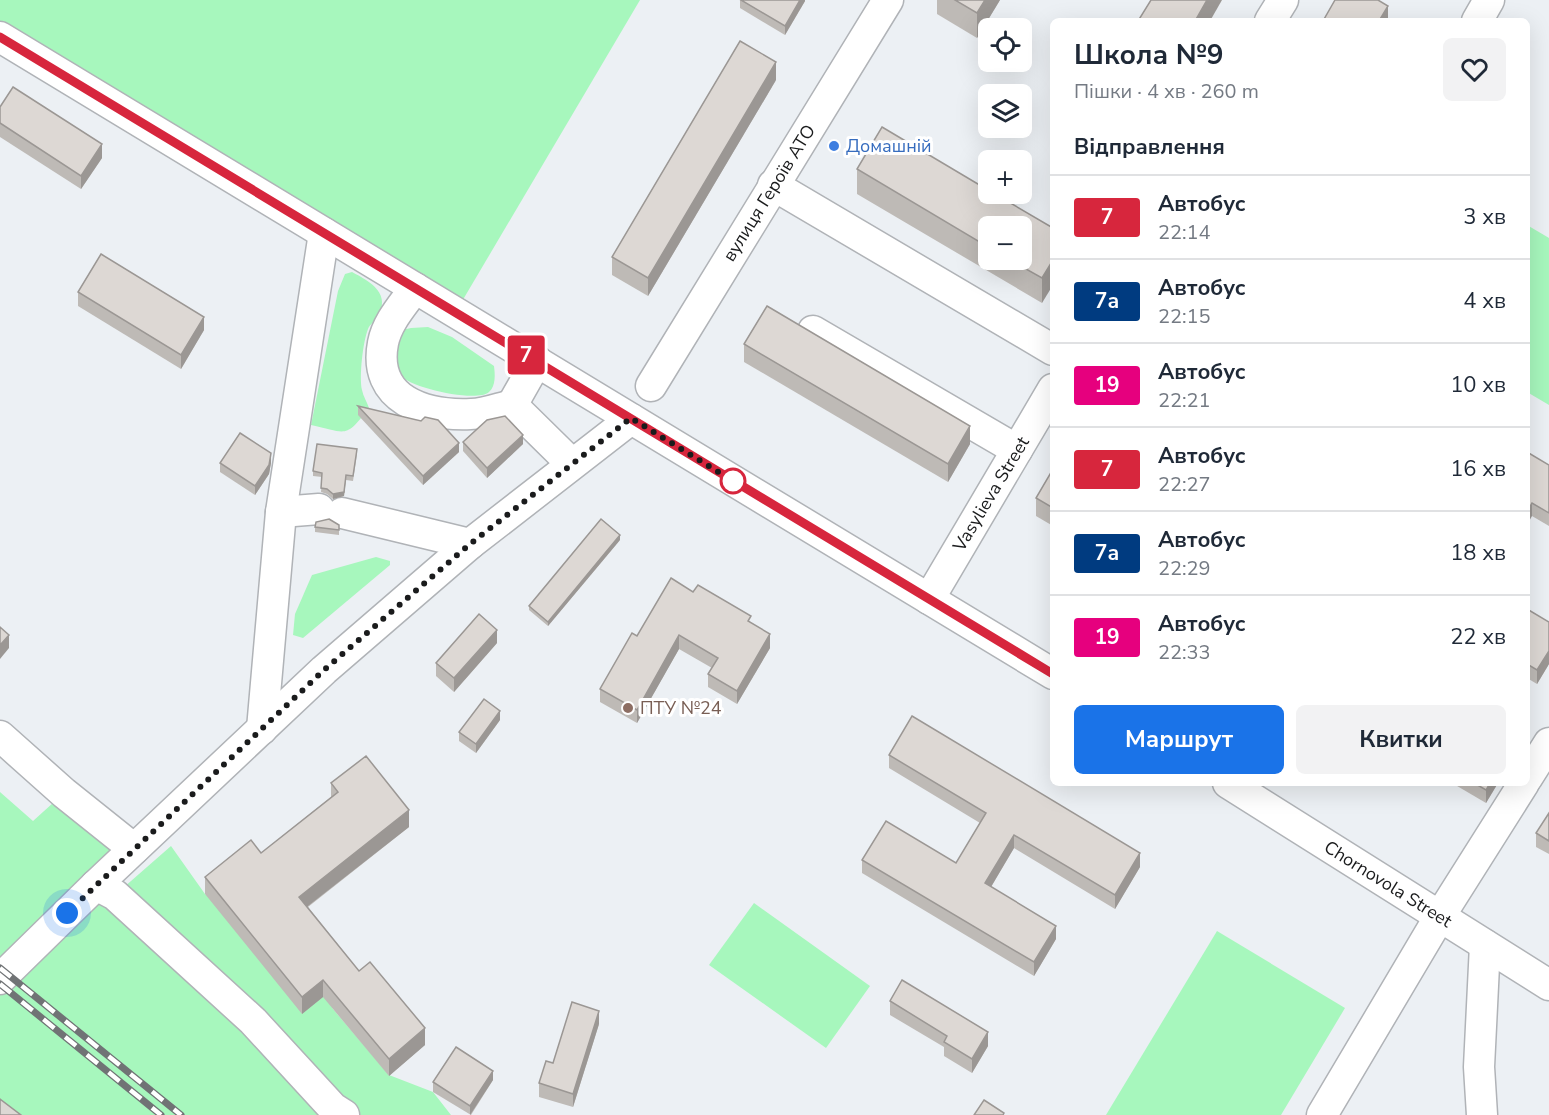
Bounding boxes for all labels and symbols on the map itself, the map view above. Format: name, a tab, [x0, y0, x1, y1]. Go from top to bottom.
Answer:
street label: вулиця Героїв АТО	[717, 120, 821, 266]
place label: Домашній	[846, 134, 932, 158]
marker: Домашній	[827, 139, 841, 153]
line badge: 7	[506, 336, 546, 374]
street label: Vasylieva Street	[947, 432, 1035, 557]
unlabelled marker	[720, 468, 746, 494]
place label: ПТУ №24	[640, 696, 722, 720]
marker: ПТУ №24	[621, 701, 635, 715]
street label: Chornovola Street	[1319, 835, 1457, 933]
your location	[52, 898, 82, 928]

